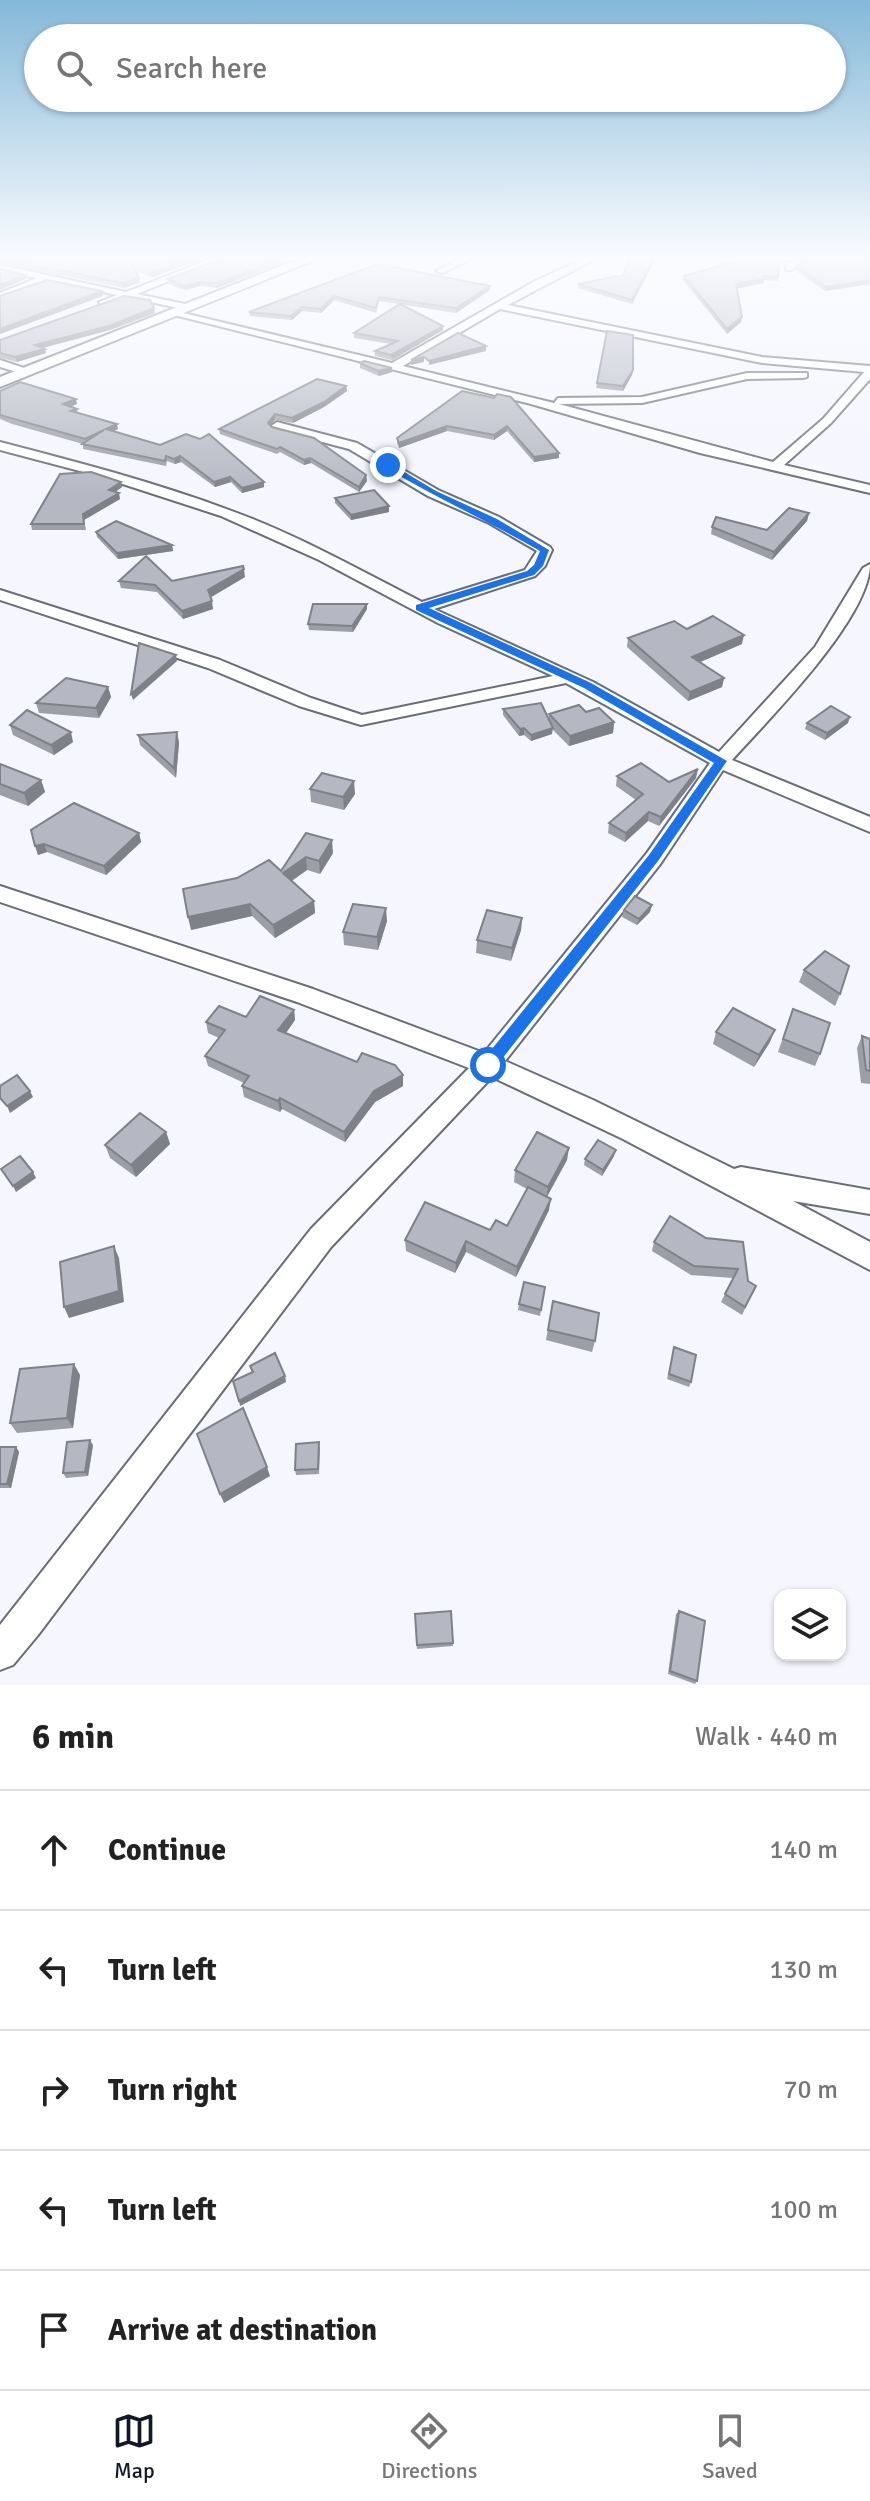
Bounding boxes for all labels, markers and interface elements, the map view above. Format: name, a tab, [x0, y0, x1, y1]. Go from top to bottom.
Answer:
search box	[24, 24, 846, 112]
icon: search	[52, 46, 96, 90]
text: Search here	[116, 50, 267, 87]
route end	[370, 447, 406, 483]
route start	[470, 1047, 506, 1083]
map controls	[774, 1589, 846, 1661]
button: layers	[774, 1589, 846, 1661]
text: 6 min	[32, 1716, 114, 1758]
text: Walk · 440 m	[695, 1721, 838, 1753]
icon: ahead	[32, 1828, 76, 1872]
text: Continue	[108, 1832, 226, 1869]
text: 140 m	[769, 1834, 838, 1866]
icon: left	[32, 1948, 76, 1992]
text: Turn left	[108, 1952, 217, 1989]
text: 130 m	[769, 1954, 838, 1986]
icon: right	[32, 2068, 76, 2112]
text: Turn right	[108, 2072, 237, 2109]
text: 70 m	[783, 2074, 838, 2106]
icon: left	[32, 2188, 76, 2232]
text: Turn left	[108, 2192, 217, 2229]
text: 100 m	[769, 2194, 838, 2226]
icon: arrive	[32, 2308, 76, 2352]
text: Arrive at destination	[108, 2312, 377, 2349]
tab: Map	[112, 2409, 156, 2484]
tab: Directions	[381, 2409, 477, 2484]
tab: Saved	[702, 2409, 758, 2484]

